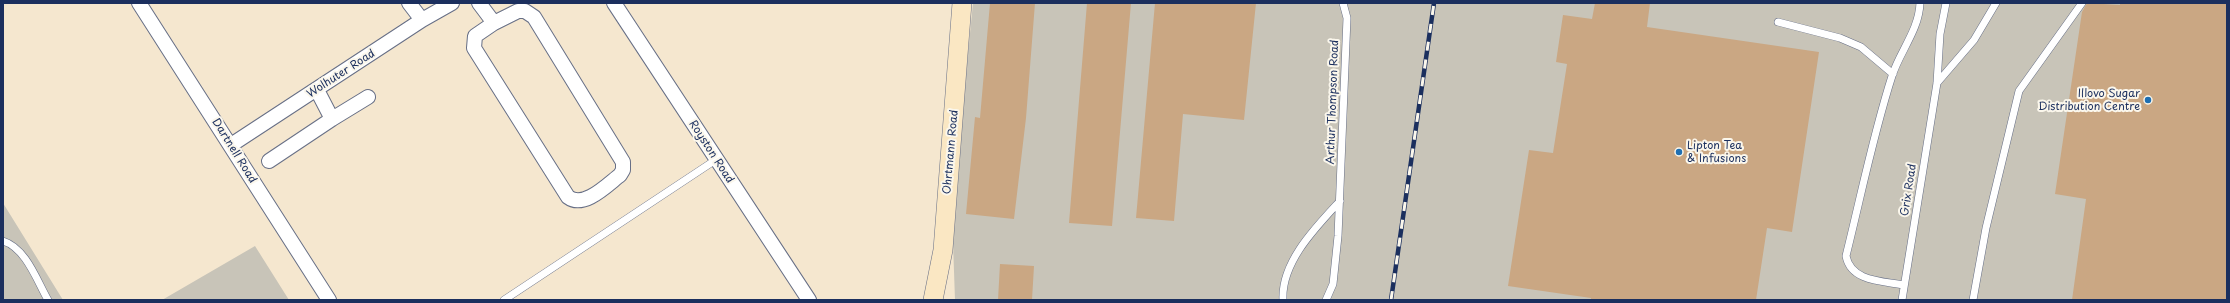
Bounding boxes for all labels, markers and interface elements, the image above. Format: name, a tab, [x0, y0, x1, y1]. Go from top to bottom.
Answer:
street label: Arthur Thompson Road	[1324, 39, 1342, 165]
street label: Wolhuter Road	[305, 47, 377, 101]
place label: Illovo Sugar Distribution Centre	[2038, 87, 2140, 113]
marker: Illovo Sugar Distribution Centre	[2143, 95, 2153, 105]
street label: Ohrtmann Road	[941, 109, 961, 195]
street label: Dartnell Road	[209, 116, 259, 186]
street label: Royston Road	[686, 118, 736, 186]
place label: Lipton Tea & Infusions	[1687, 139, 1746, 165]
marker: Lipton Tea & Infusions	[1674, 147, 1684, 157]
street label: Grix Road	[1898, 163, 1920, 217]

